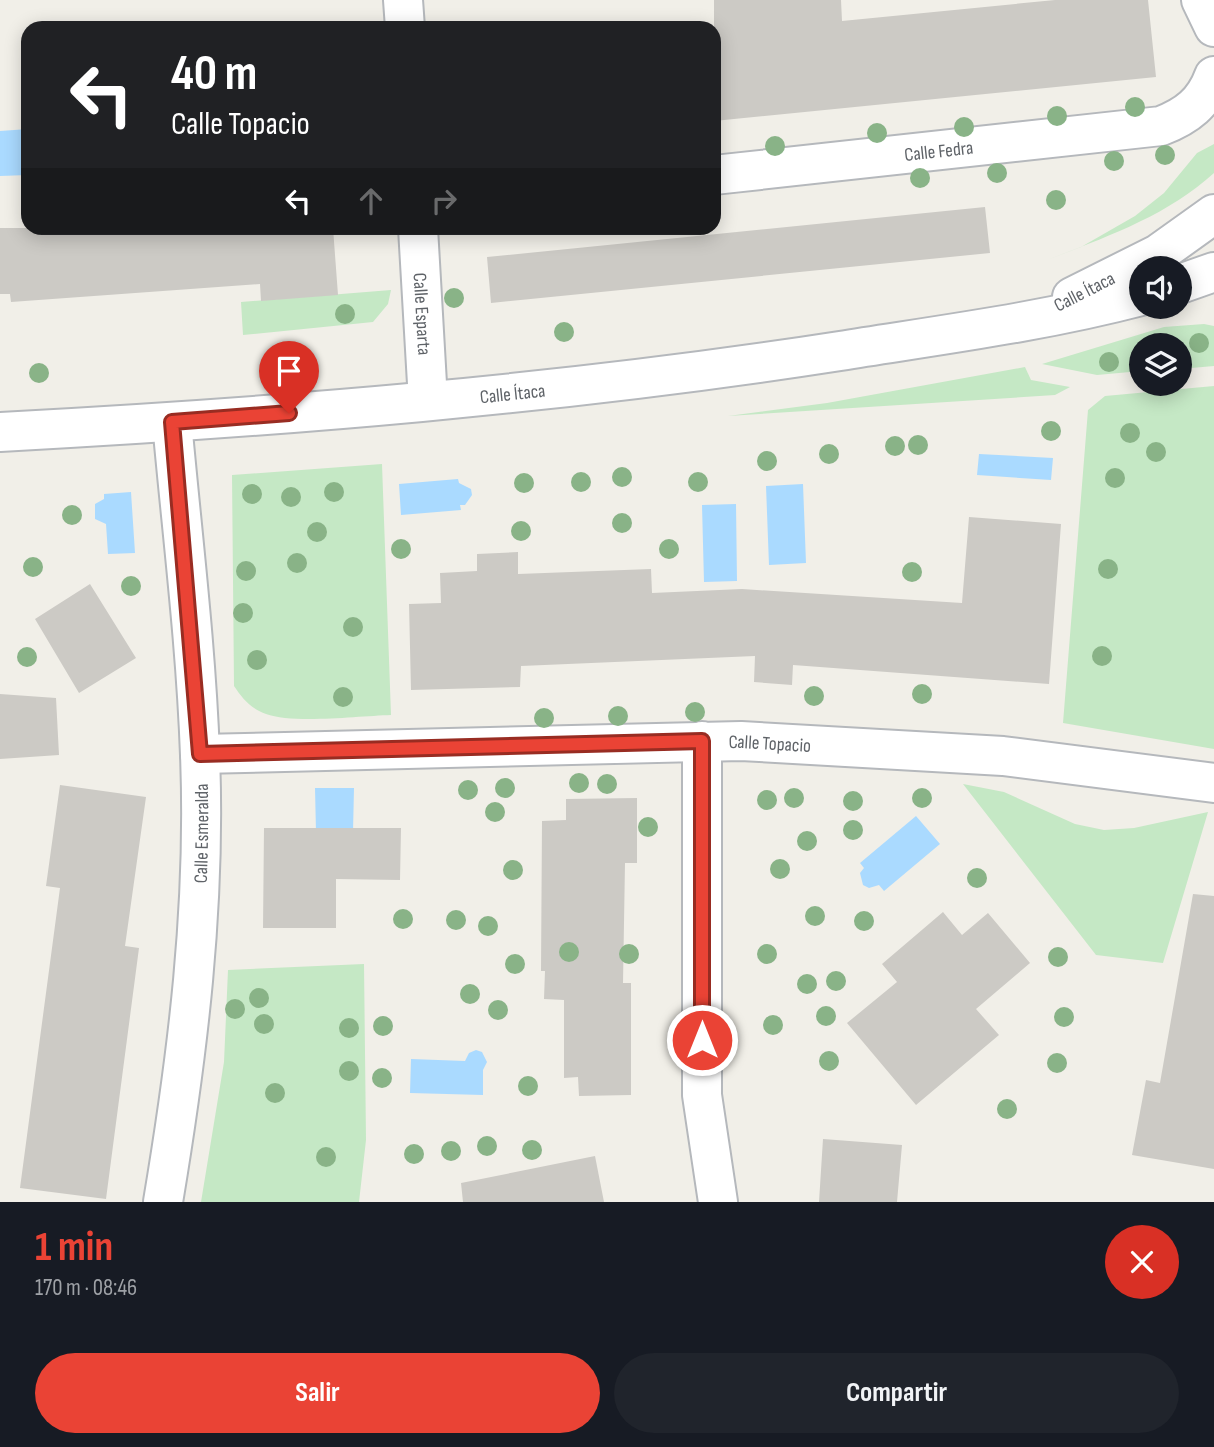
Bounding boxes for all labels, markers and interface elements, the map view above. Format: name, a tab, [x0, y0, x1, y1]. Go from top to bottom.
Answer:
text: 40 m	[171, 45, 257, 104]
icon: left	[56, 49, 147, 140]
text: Calle Topacio	[171, 105, 310, 144]
street label: Calle Fedra	[903, 137, 974, 167]
icon: left	[279, 182, 317, 220]
icon: ahead	[352, 182, 390, 220]
icon: right	[425, 182, 463, 220]
map controls	[1129, 256, 1192, 396]
button: sound	[1129, 256, 1192, 319]
street label: Calle Ítaca	[1050, 267, 1119, 317]
street label: Calle Esparta	[408, 272, 435, 356]
button: layers	[1129, 333, 1192, 396]
pin	[259, 341, 319, 413]
icon: arrive	[270, 352, 308, 390]
street label: Calle Ítaca	[479, 380, 546, 409]
street label: Calle Topacio	[728, 731, 812, 758]
street label: Calle Esmeralda	[190, 783, 214, 884]
position arrow	[665, 1003, 739, 1077]
text: 1 min	[35, 1222, 113, 1273]
button: close	[1105, 1225, 1179, 1299]
text: 170 m · 08:46	[35, 1274, 137, 1302]
button: Salir	[35, 1353, 600, 1433]
button: Compartir	[614, 1353, 1179, 1433]

